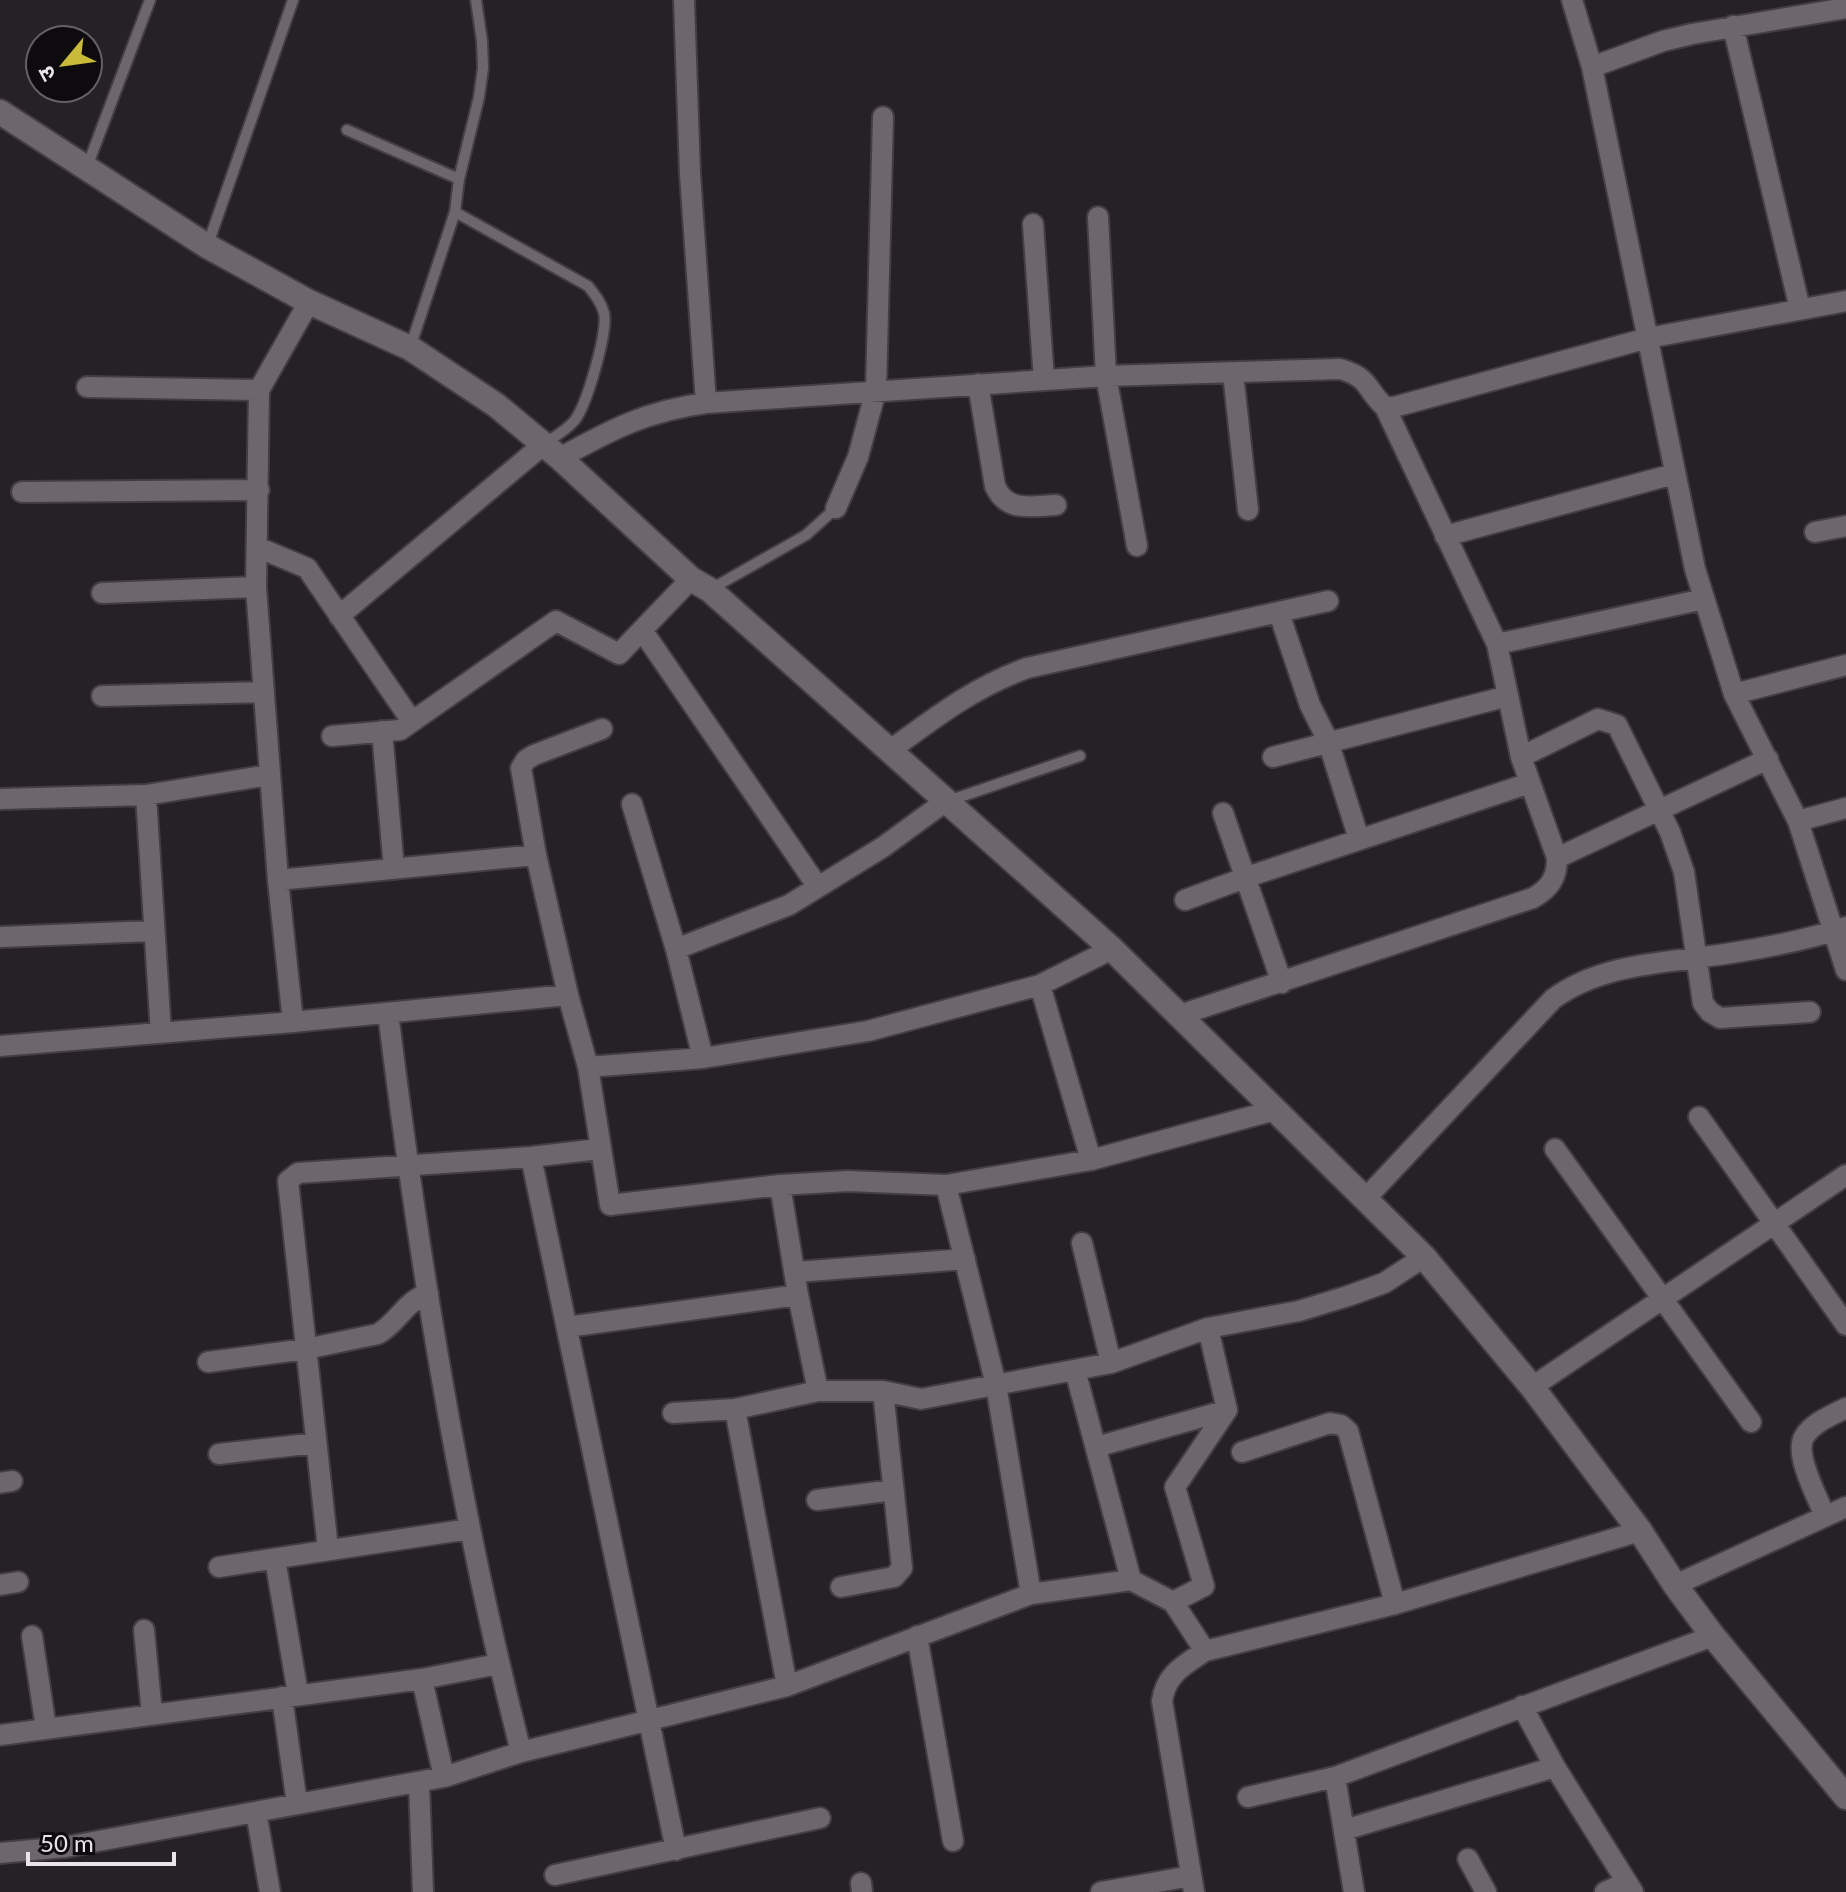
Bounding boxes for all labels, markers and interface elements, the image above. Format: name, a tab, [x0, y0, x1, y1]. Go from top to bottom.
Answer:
north arrow	[24, 24, 104, 104]
text: उ	[31, 61, 61, 86]
scale bar	[28, 1816, 174, 1866]
text: 50 m	[40, 1828, 94, 1857]

